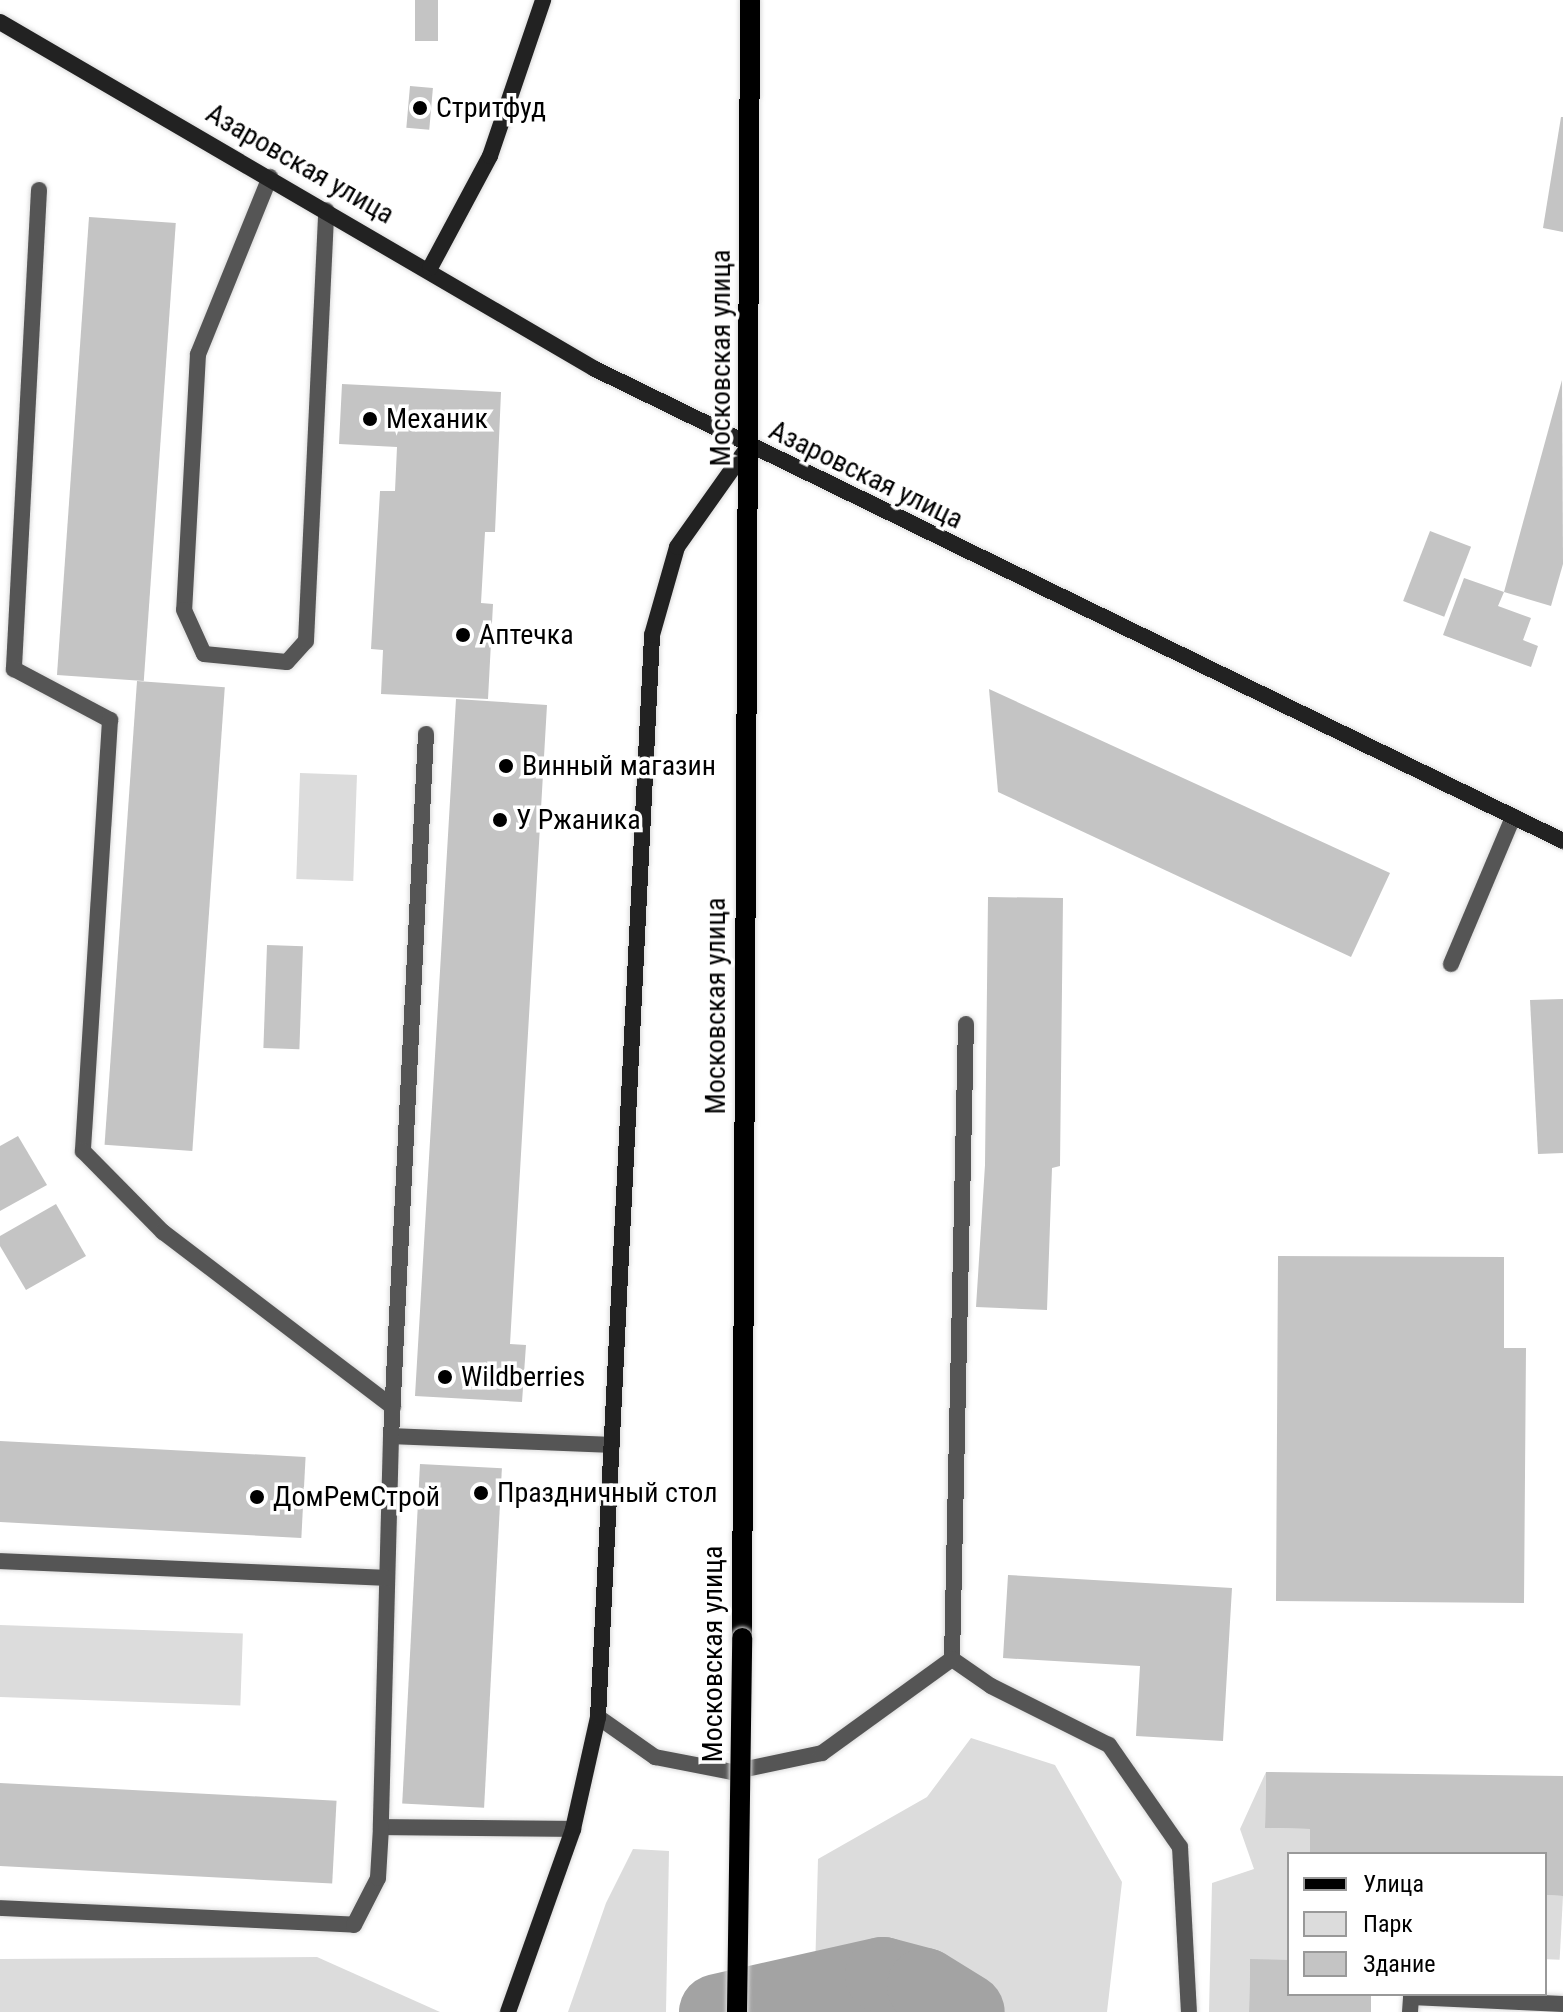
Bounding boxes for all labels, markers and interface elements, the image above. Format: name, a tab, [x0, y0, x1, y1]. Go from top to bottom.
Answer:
place label: Стритфуд	[436, 91, 546, 125]
street label: Азаровская улица	[200, 97, 400, 231]
marker: Стритфуд	[411, 99, 429, 117]
street label: Московская улица	[704, 250, 738, 466]
place label: Механик	[386, 402, 488, 436]
marker: Механик	[361, 410, 379, 428]
street label: Азаровская улица	[764, 414, 968, 536]
place label: Аптечка	[479, 618, 574, 652]
marker: Аптечка	[454, 626, 472, 644]
place label: Винный магазин	[522, 749, 716, 783]
marker: Винный магазин	[497, 757, 515, 775]
place label: У Ржаника	[516, 803, 641, 837]
marker: У Ржаника	[491, 811, 509, 829]
street label: Московская улица	[699, 898, 733, 1114]
place label: Wildberries	[461, 1360, 585, 1394]
marker: Wildberries	[436, 1368, 454, 1386]
place label: Праздничный стол	[497, 1476, 717, 1510]
place label: ДомРемСтрой	[273, 1480, 440, 1514]
marker: Праздничный стол	[472, 1484, 490, 1502]
marker: ДомРемСтрой	[248, 1488, 266, 1506]
street label: Московская улица	[696, 1546, 730, 1762]
legend	[1287, 1852, 1547, 1996]
text: Улица	[1363, 1870, 1424, 1898]
text: Парк	[1363, 1910, 1413, 1938]
text: Здание	[1363, 1950, 1435, 1978]

